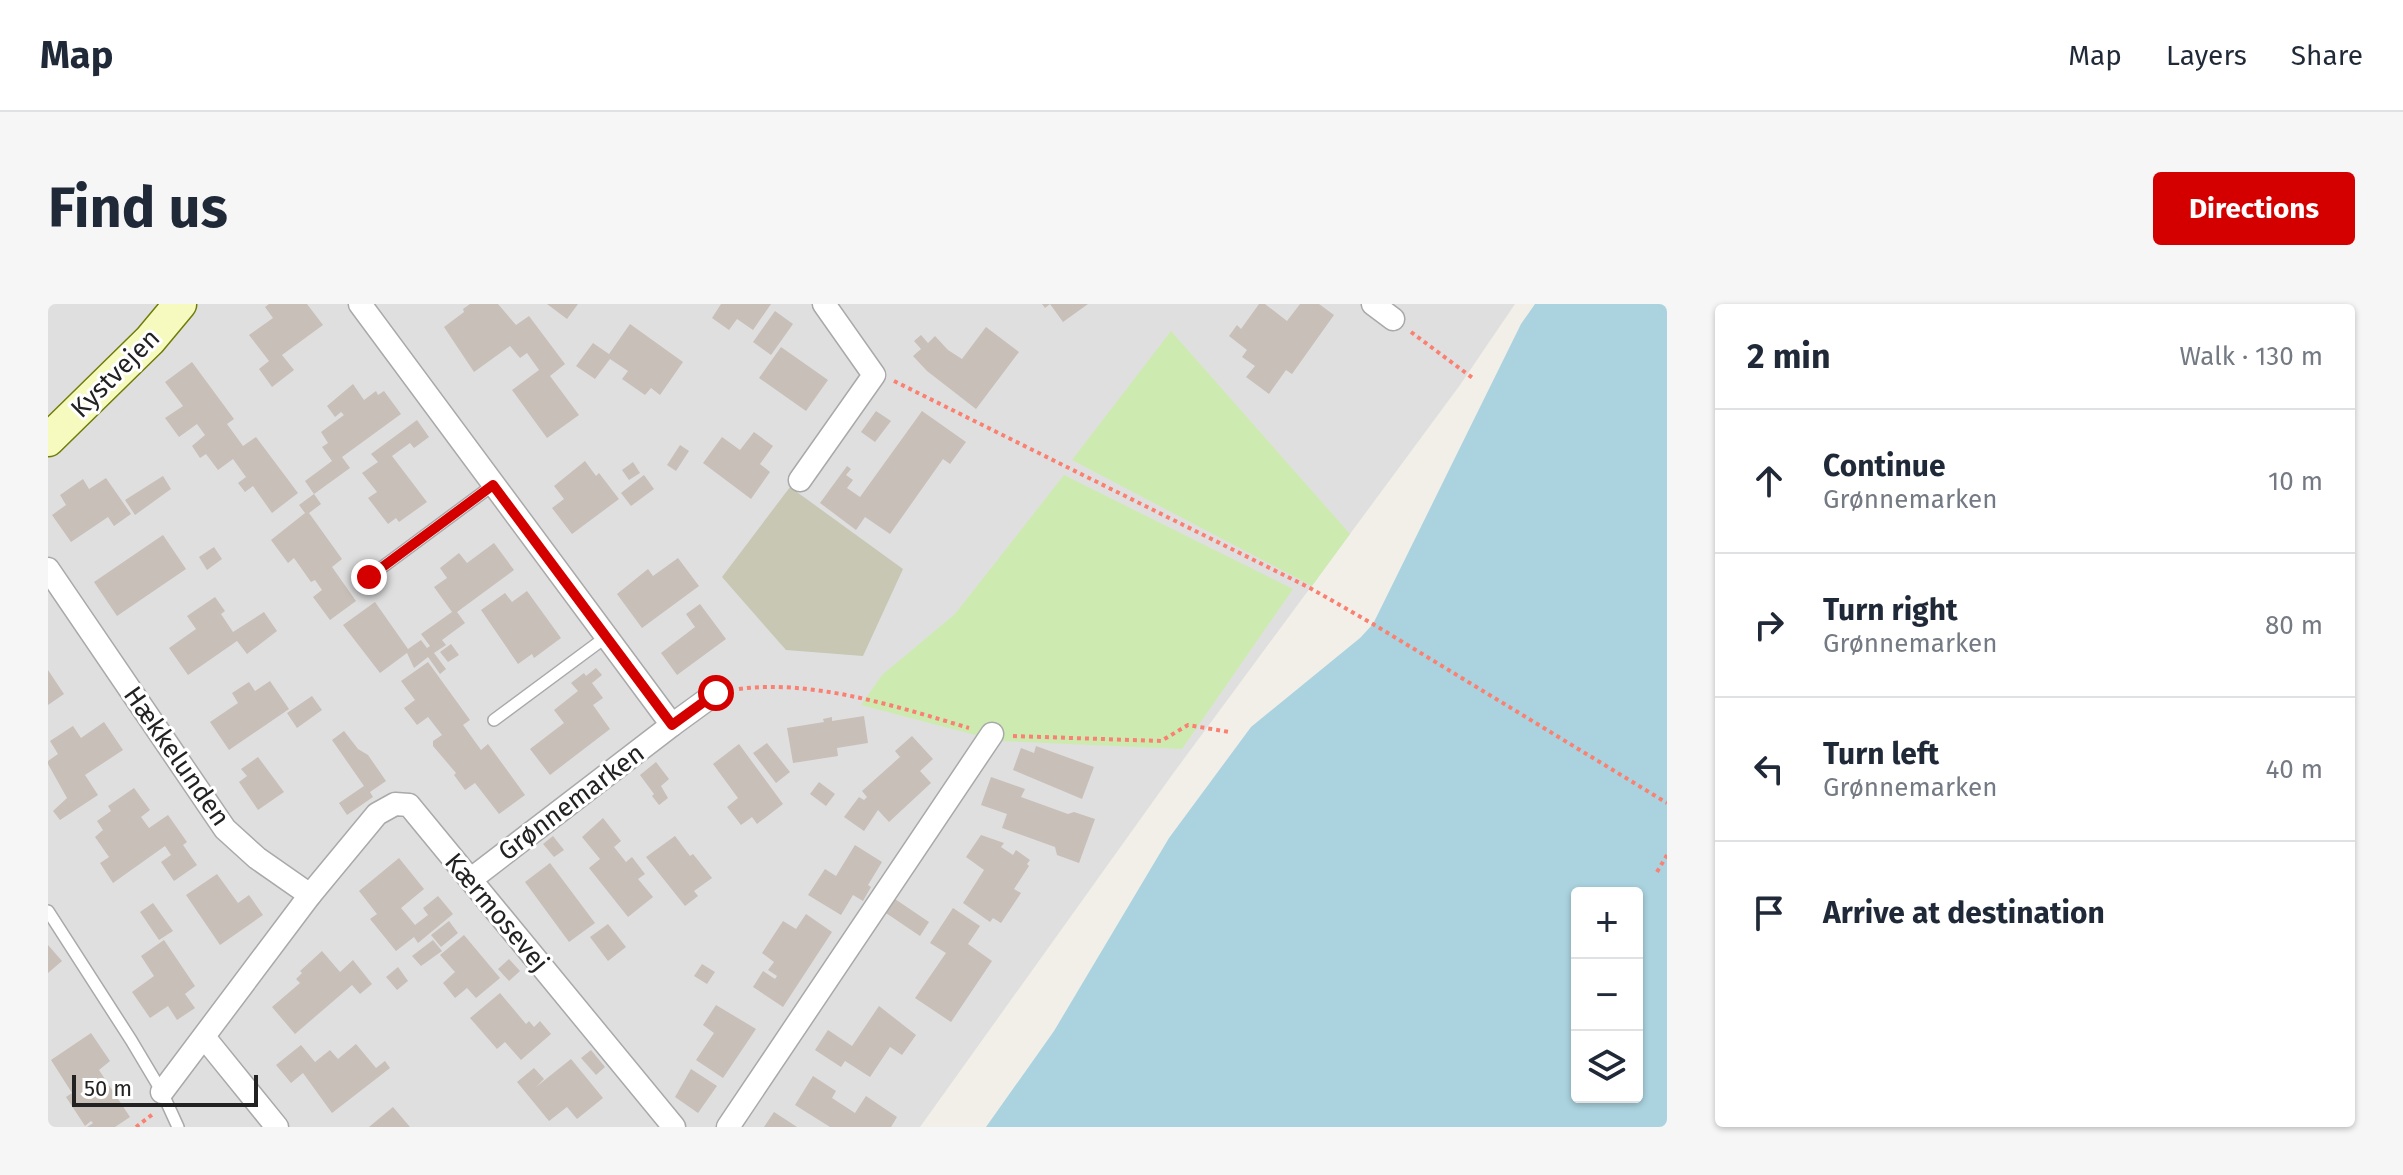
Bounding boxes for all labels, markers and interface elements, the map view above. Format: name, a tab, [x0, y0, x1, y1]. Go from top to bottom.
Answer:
text: Map	[40, 32, 113, 78]
text: Map	[2068, 39, 2122, 72]
text: Layers	[2166, 39, 2247, 72]
text: Share	[2291, 39, 2363, 72]
button: Directions	[2153, 172, 2355, 245]
text: Find us	[48, 175, 228, 242]
street label: Kystvejen	[65, 323, 166, 424]
text: 2 min	[1747, 336, 1831, 377]
text: Walk · 130 m	[2180, 341, 2323, 372]
text: Continue	[1823, 448, 1946, 484]
icon: ahead	[1747, 459, 1791, 503]
text: 10 m	[2268, 466, 2323, 497]
text: Grønnemarken	[1823, 484, 1997, 515]
route end	[351, 559, 387, 595]
text: Turn right	[1823, 592, 1958, 628]
icon: right	[1747, 603, 1791, 647]
text: 80 m	[2265, 610, 2323, 641]
text: Grønnemarken	[1823, 628, 1997, 659]
route start	[698, 675, 734, 711]
street label: Hækkelunden	[117, 681, 236, 832]
text: Turn left	[1823, 736, 1939, 772]
street label: Grønnemarken	[492, 738, 650, 867]
icon: left	[1747, 747, 1791, 791]
text: 40 m	[2265, 754, 2323, 785]
text: Grønnemarken	[1823, 772, 1997, 803]
street label: Kærmosevej	[438, 847, 555, 978]
map controls	[1571, 887, 1643, 1103]
button: +	[1571, 887, 1643, 959]
icon: arrive	[1747, 891, 1791, 935]
text: Arrive at destination	[1823, 895, 2105, 931]
button: −	[1571, 959, 1643, 1031]
button: layers	[1571, 1031, 1643, 1103]
scale bar	[72, 1071, 258, 1107]
text: 50 m	[84, 1075, 132, 1102]

